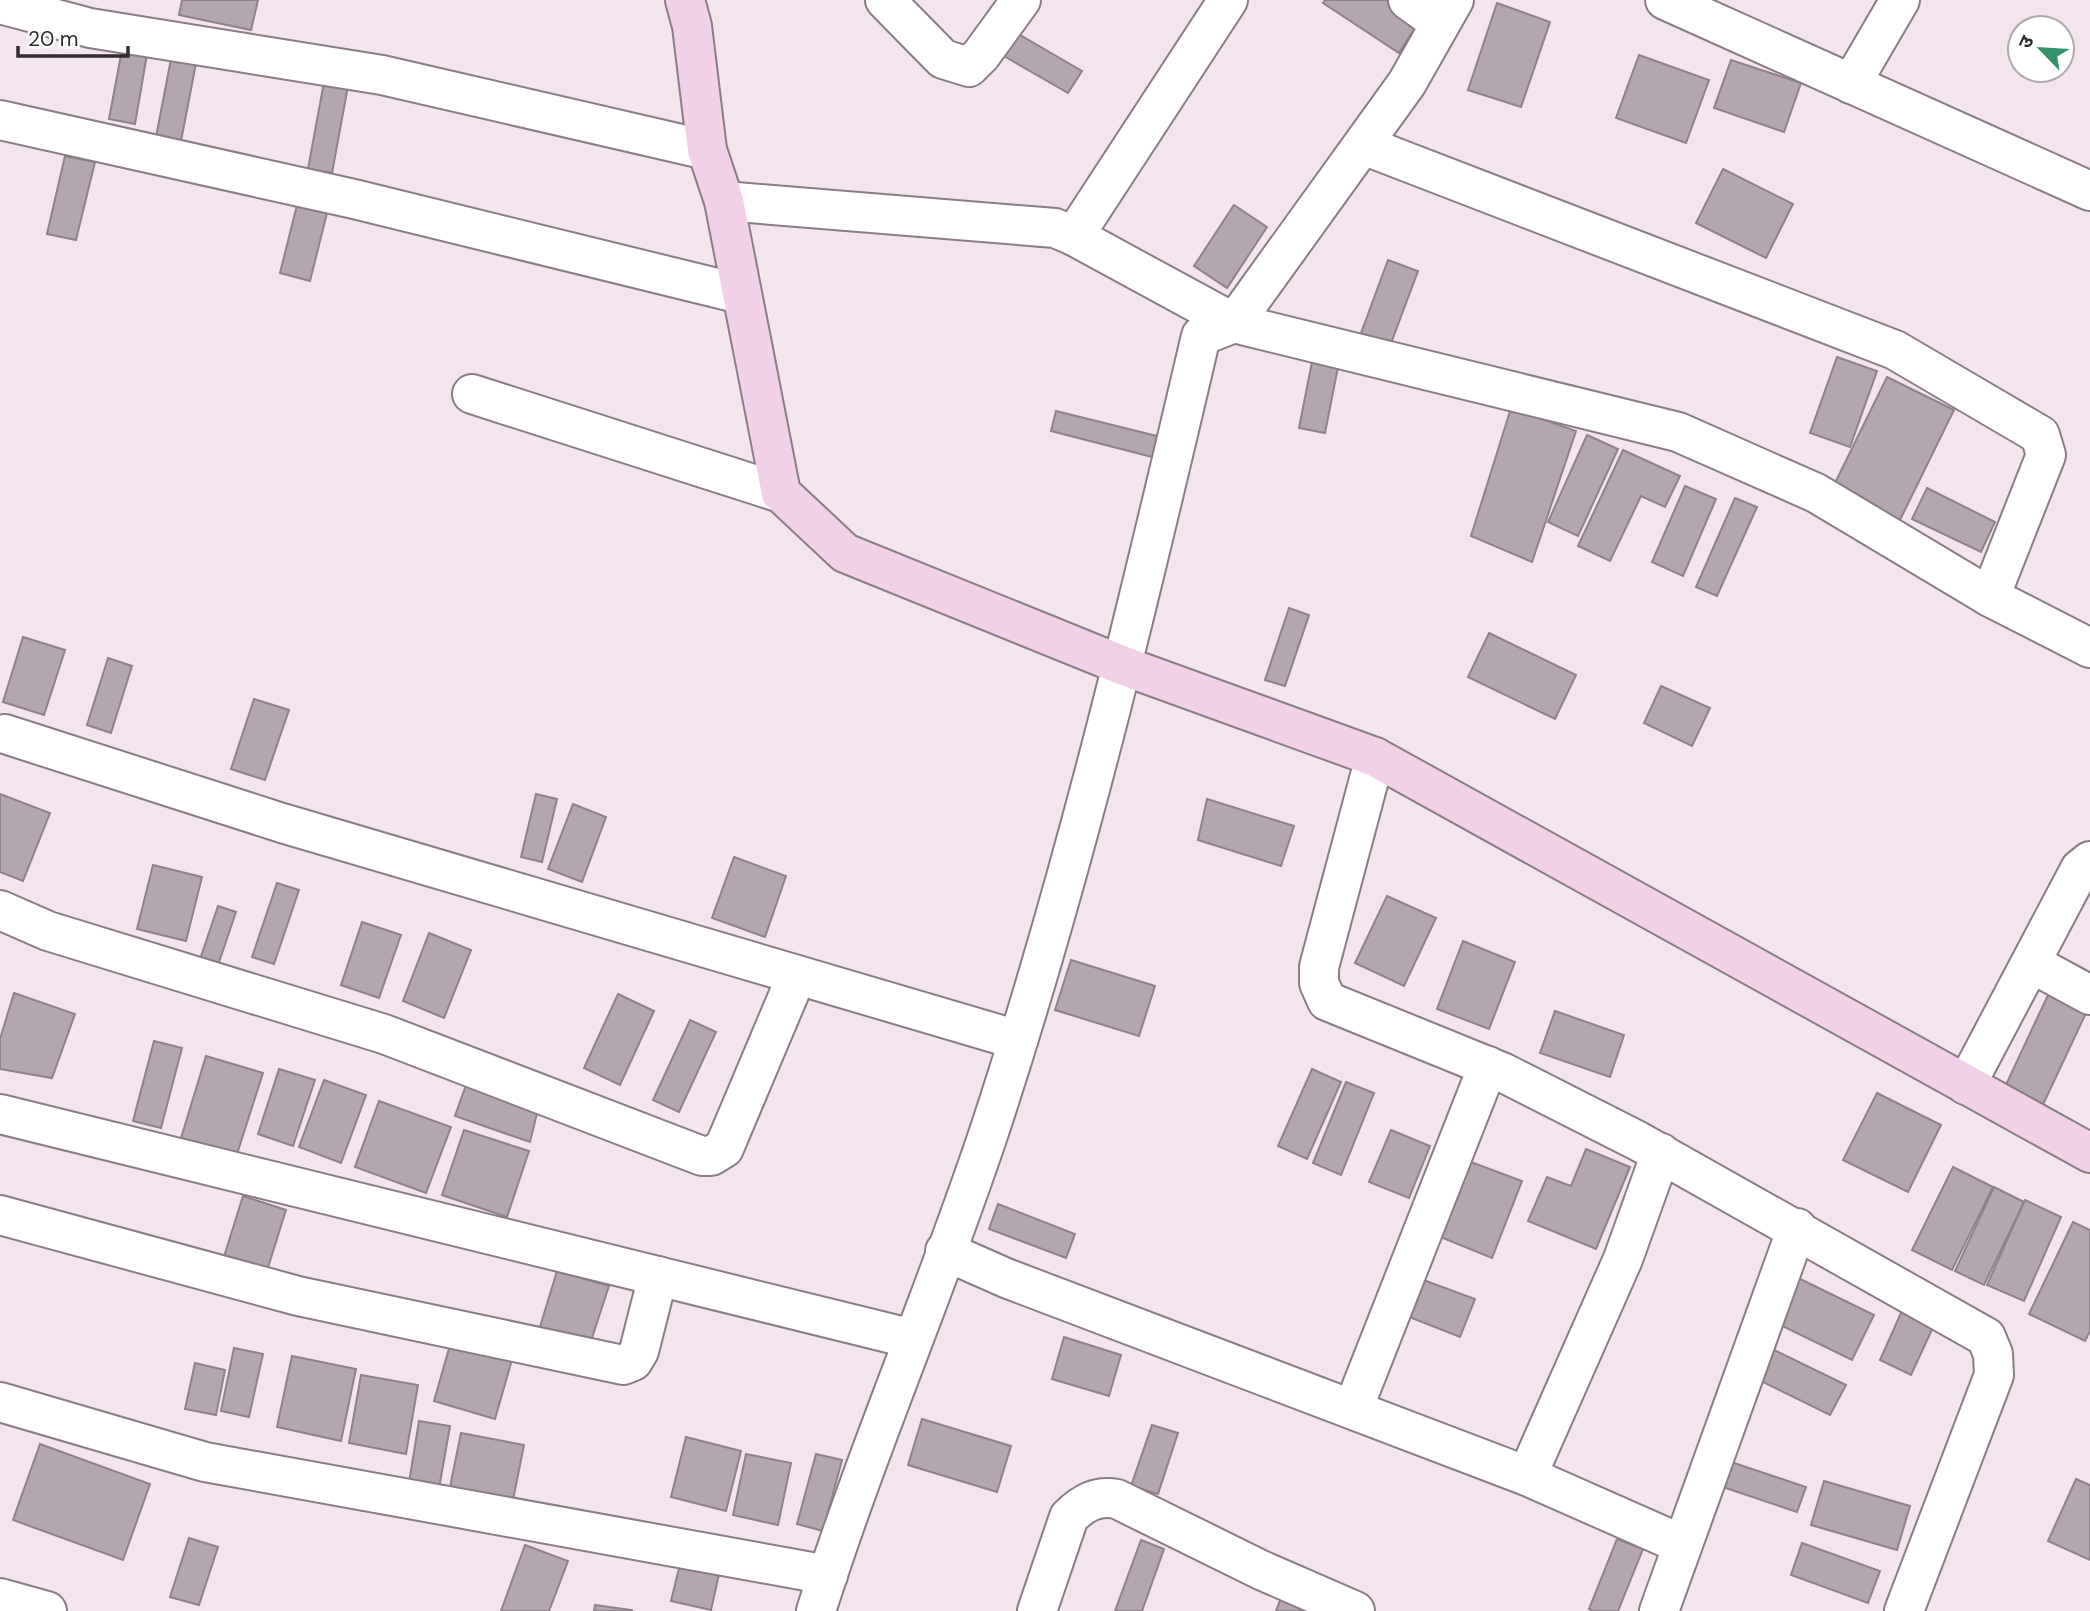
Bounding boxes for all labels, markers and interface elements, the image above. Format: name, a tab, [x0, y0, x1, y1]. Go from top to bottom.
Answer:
scale bar	[18, 14, 128, 58]
north arrow	[2006, 14, 2076, 84]
text: 20 m	[28, 25, 79, 53]
text: उ	[2012, 31, 2040, 52]

